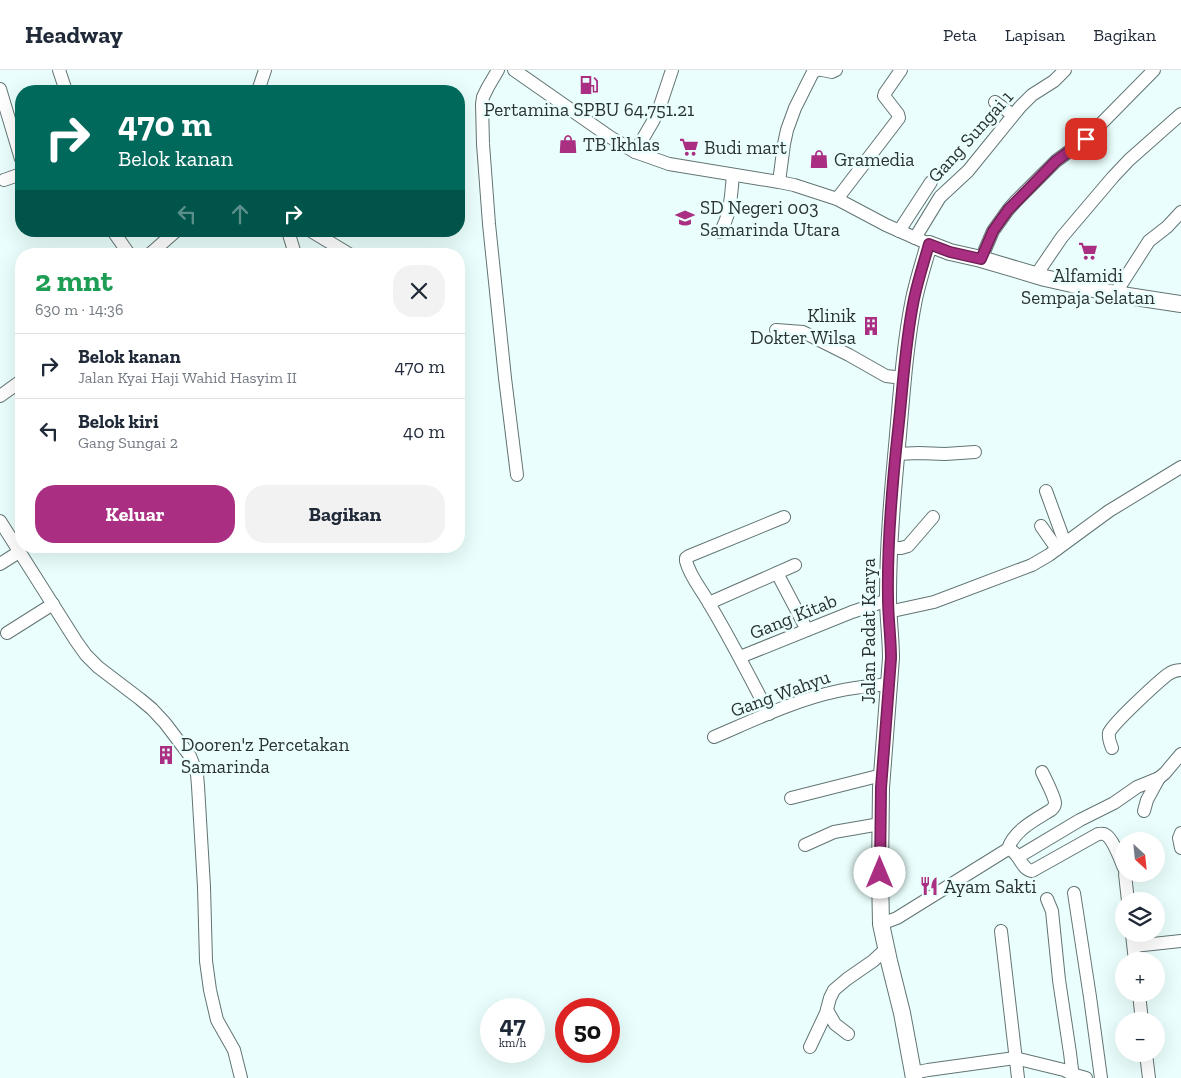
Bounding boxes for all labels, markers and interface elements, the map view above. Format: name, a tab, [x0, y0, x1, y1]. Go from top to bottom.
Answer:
text: Headway	[25, 20, 123, 49]
text: Peta	[943, 24, 977, 46]
text: Lapisan	[1005, 24, 1065, 46]
text: Bagikan	[1093, 24, 1156, 46]
fuel station icon: Pertamina SPBU 64.751.21	[578, 74, 600, 96]
street label: Gang Sungai 1	[923, 85, 1018, 187]
place label: Pertamina SPBU 64.751.21	[484, 98, 694, 121]
text: 470 m	[118, 103, 212, 145]
icon: right	[35, 105, 100, 170]
pin	[1065, 118, 1107, 160]
icon: arrive	[1072, 125, 1100, 153]
shop icon: TB Ikhlas	[557, 133, 579, 155]
place label: TB Ikhlas	[583, 133, 660, 156]
supermarket icon: Budi mart	[678, 136, 700, 158]
place label: Budi mart	[704, 136, 787, 159]
text: Belok kanan	[118, 145, 233, 172]
shop icon: Gramedia	[808, 148, 830, 170]
place label: Gramedia	[834, 148, 915, 171]
place label: SD Negeri 003 Samarinda Utara	[700, 196, 840, 241]
icon: left	[173, 200, 201, 228]
icon: ahead	[226, 200, 254, 228]
icon: right	[279, 200, 307, 228]
school or university icon: SD Negeri 003 Samarinda Utara	[674, 207, 696, 229]
supermarket icon: Alfamidi Sempaja Selatan	[1077, 240, 1099, 262]
text: 2 mnt	[35, 263, 113, 299]
place label: Alfamidi Sempaja Selatan	[1021, 264, 1155, 309]
button: close	[393, 265, 445, 317]
text: 630 m · 14:36	[35, 300, 123, 319]
place label: Klinik Dokter Wilsa	[750, 304, 856, 349]
building icon: Klinik Dokter Wilsa	[860, 315, 882, 337]
text: Belok kanan	[78, 345, 181, 368]
icon: right	[35, 352, 63, 380]
text: 470 m	[394, 355, 445, 378]
text: Jalan Kyai Haji Wahid Hasyim II	[78, 368, 297, 387]
text: Belok kiri	[78, 410, 159, 433]
icon: left	[35, 417, 63, 445]
text: 40 m	[403, 420, 445, 443]
text: Gang Sungai 2	[78, 433, 178, 452]
button: Keluar	[35, 485, 235, 543]
button: Bagikan	[245, 485, 445, 543]
street label: Jalan Padat Karya	[857, 558, 880, 704]
street label: Gang Kitab	[746, 589, 840, 644]
street label: Gang Wahyu	[727, 665, 833, 722]
place label: Dooren'z Percetakan Samarinda	[181, 733, 350, 778]
building icon: Dooren'z Percetakan Samarinda	[155, 744, 177, 766]
north arrow	[1115, 832, 1165, 882]
map controls	[1115, 832, 1165, 1062]
position arrow	[853, 846, 905, 898]
restaurant icon: Ayam Sakti	[918, 875, 940, 897]
place label: Ayam Sakti	[944, 875, 1037, 898]
button: layers	[1115, 892, 1165, 942]
button: +	[1115, 952, 1165, 1002]
speed limit sign: 50	[555, 998, 620, 1063]
text: 47	[499, 1009, 526, 1039]
button: −	[1115, 1012, 1165, 1062]
text: km/h	[499, 1036, 526, 1050]

